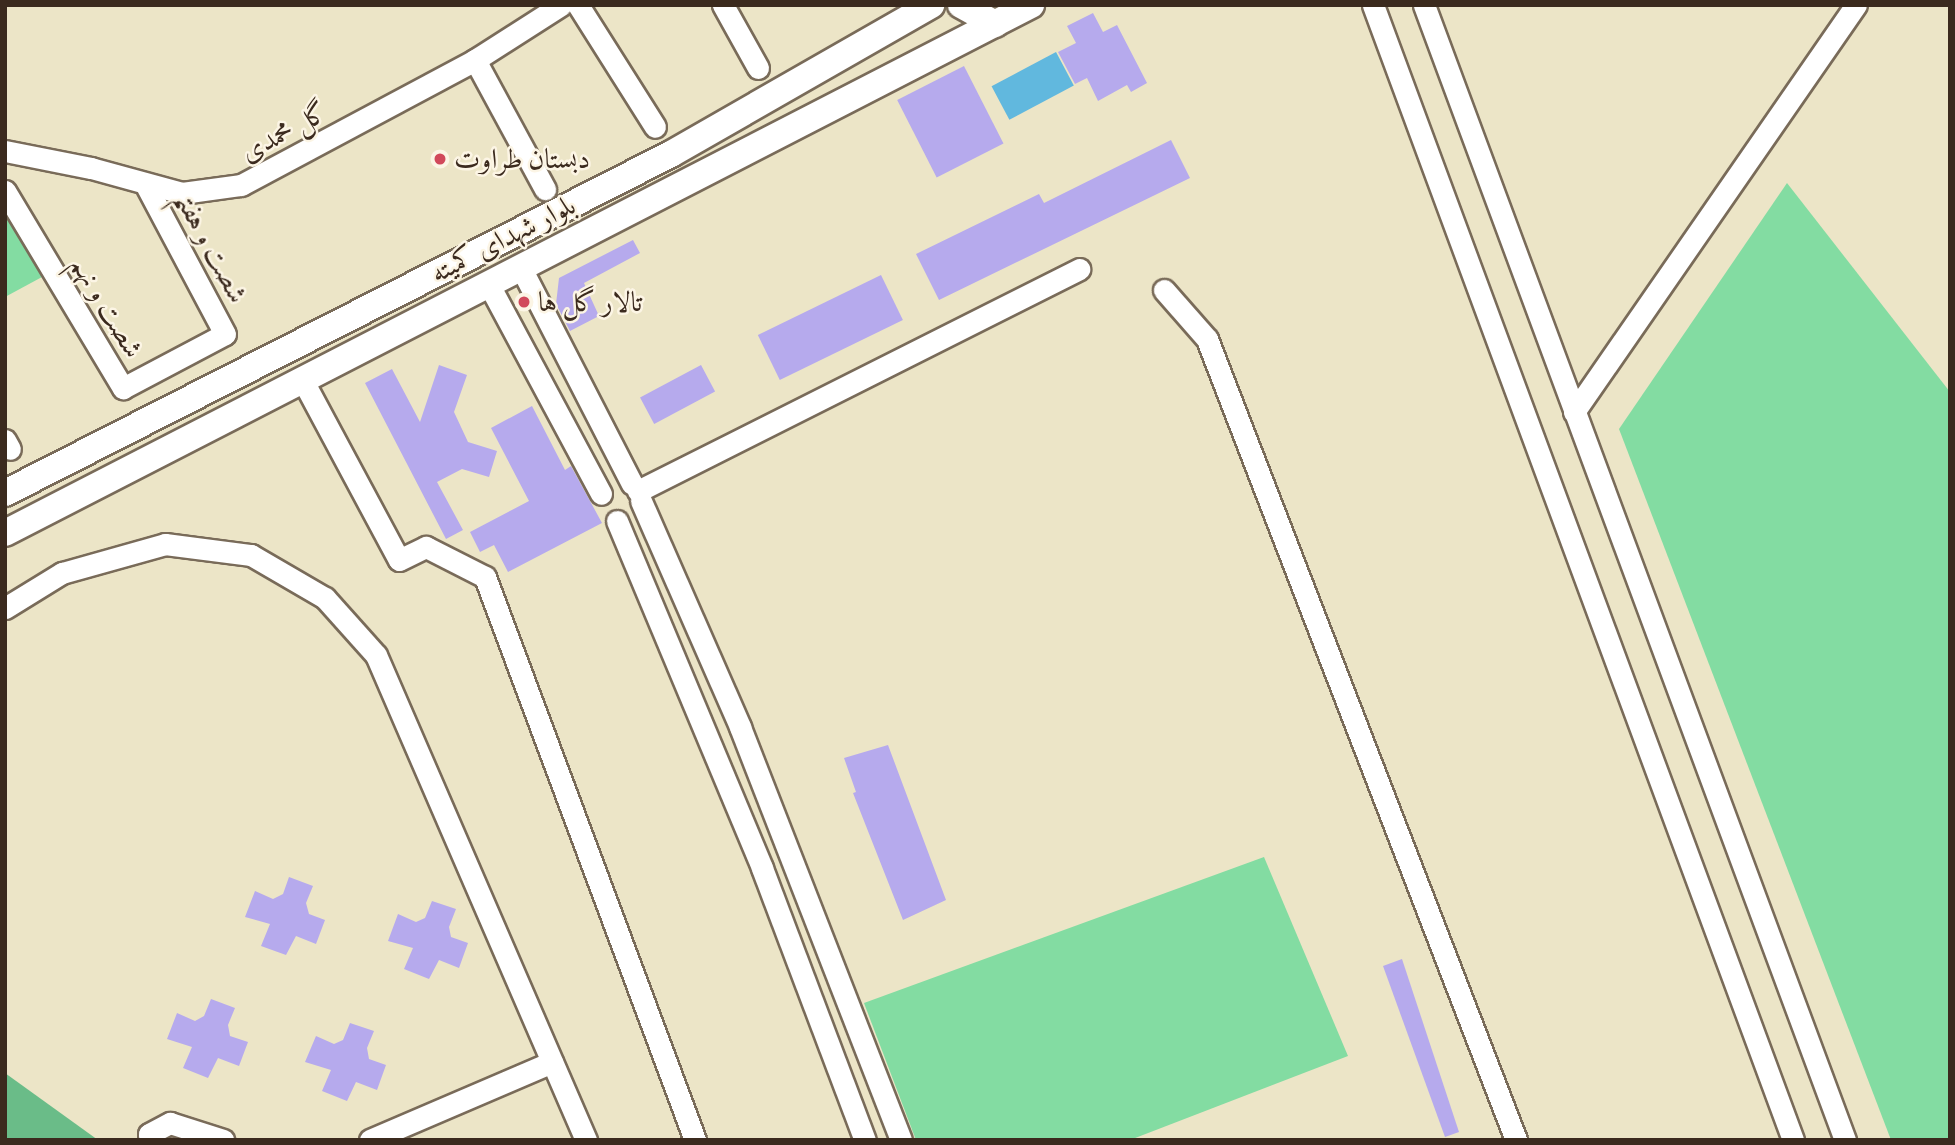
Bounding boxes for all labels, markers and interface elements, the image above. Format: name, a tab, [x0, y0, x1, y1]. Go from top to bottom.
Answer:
street label: گل محمدی	[235, 95, 333, 169]
place label: دبستان طراوت	[454, 142, 590, 176]
marker: دبستان طراوت	[432, 151, 448, 167]
street label: شصت و هفتم	[168, 185, 254, 309]
street label: بلوار شهدای کمیته	[425, 188, 581, 290]
street label: شصت و نهم	[64, 250, 150, 364]
place label: تالار گل ها	[538, 285, 642, 319]
marker: تالار گل ها	[516, 294, 532, 310]

